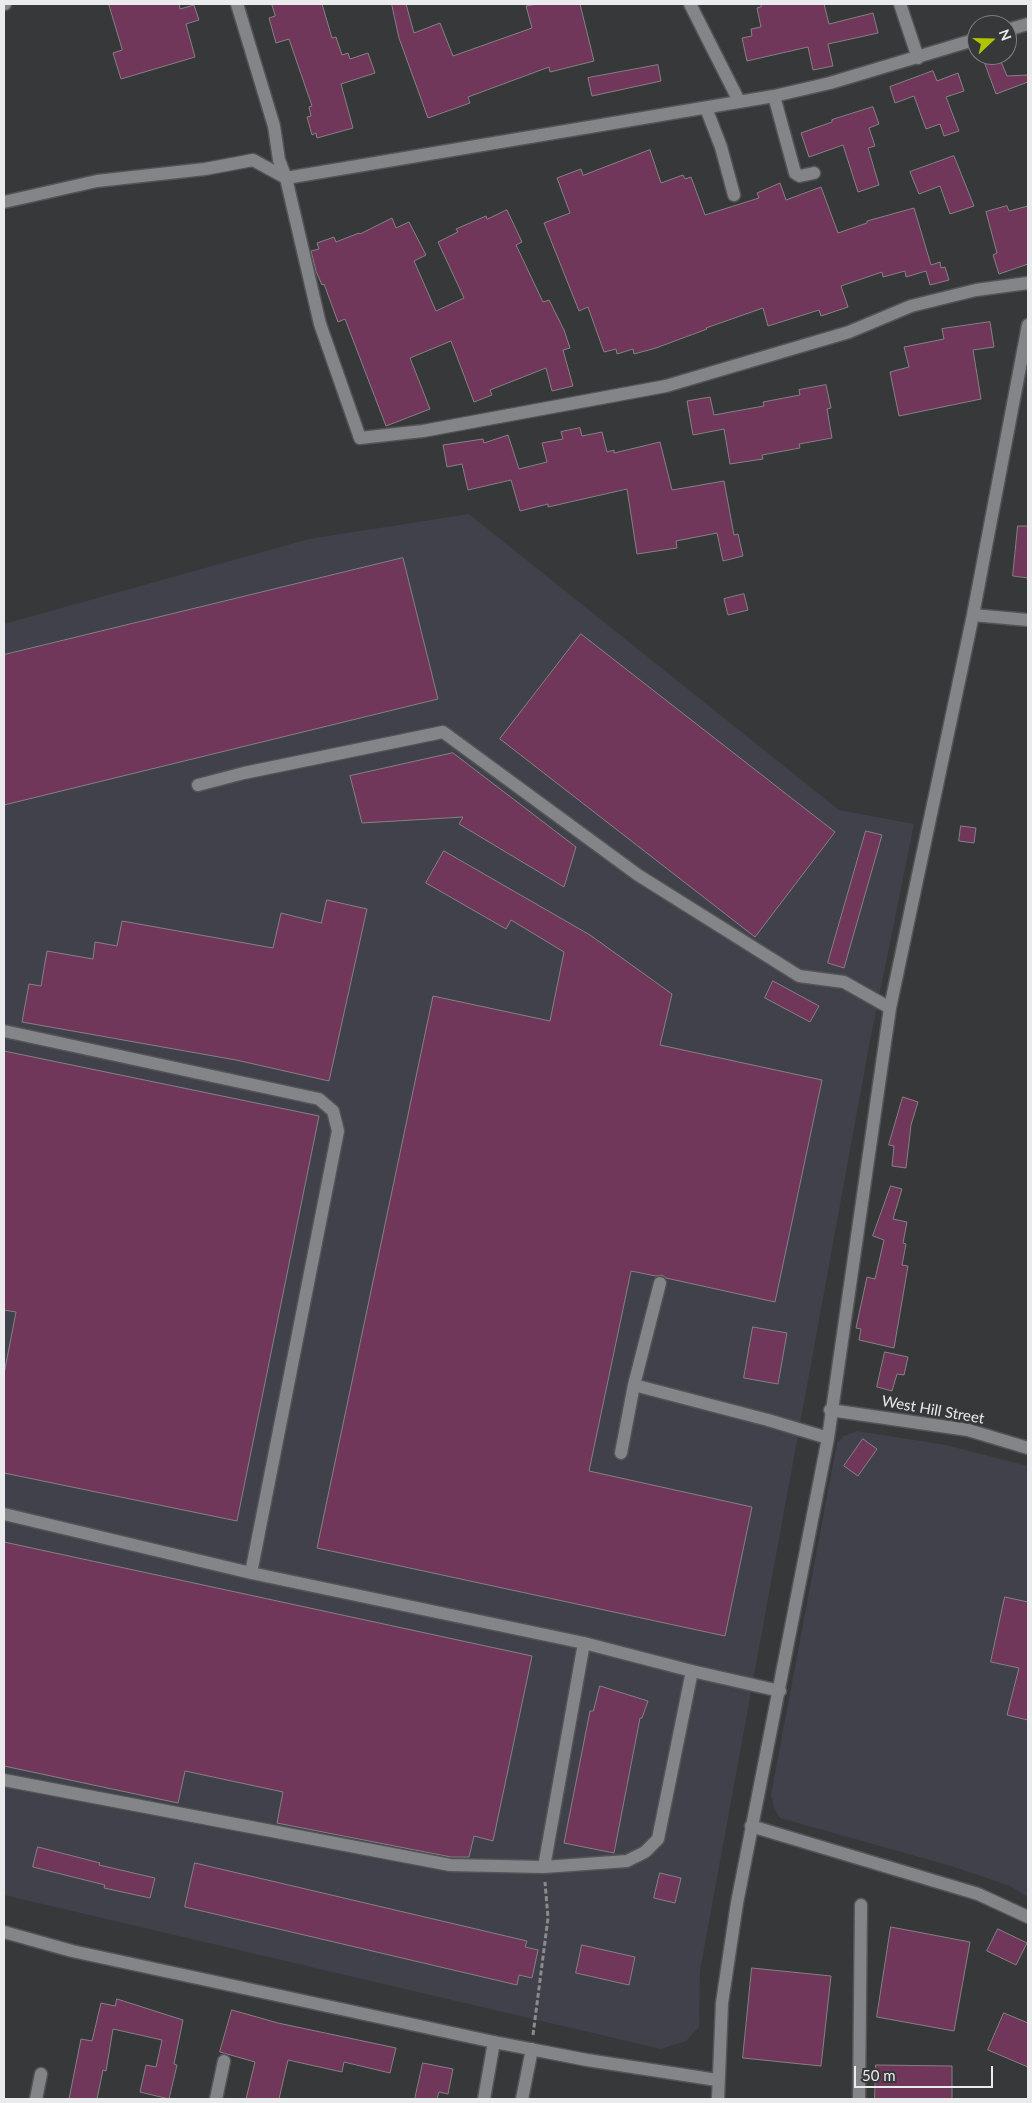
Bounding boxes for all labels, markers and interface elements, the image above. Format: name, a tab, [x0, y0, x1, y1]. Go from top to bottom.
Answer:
north arrow	[967, 15, 1017, 65]
text: N	[996, 27, 1015, 43]
street label: West Hill Street	[880, 1392, 986, 1428]
scale bar	[857, 2056, 996, 2088]
text: 50 m	[862, 2066, 896, 2084]

